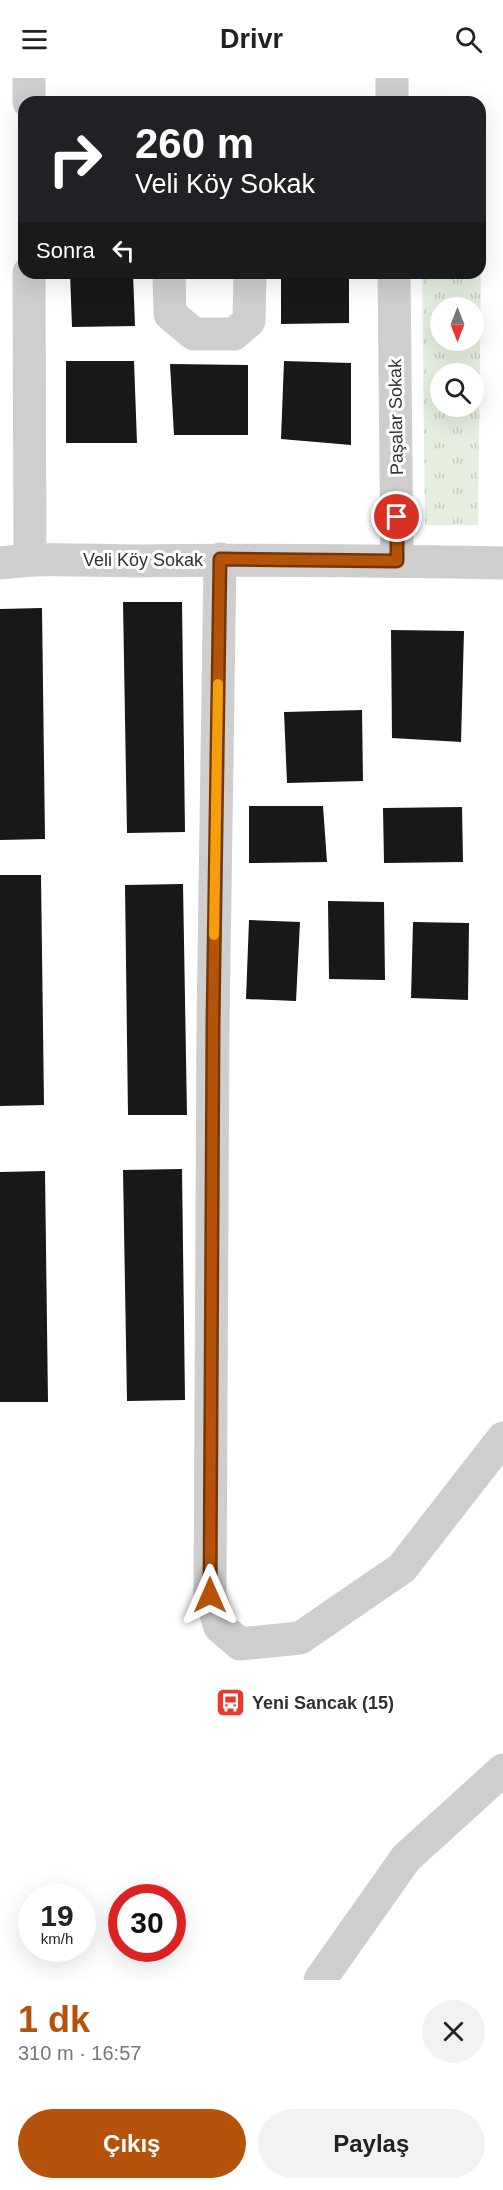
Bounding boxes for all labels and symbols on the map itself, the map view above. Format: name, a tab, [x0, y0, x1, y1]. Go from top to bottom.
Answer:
north arrow	[430, 297, 484, 351]
street label: Paşalar Sokak	[385, 358, 407, 475]
pin	[371, 491, 422, 542]
street label: Veli Köy Sokak	[83, 550, 204, 570]
position arrow	[178, 1563, 242, 1627]
bus stop icon: Yeni Sancak (15)	[215, 1687, 247, 1719]
place label: Yeni Sancak (15)	[252, 1693, 394, 1713]
speed limit sign: 30	[108, 1884, 186, 1962]

